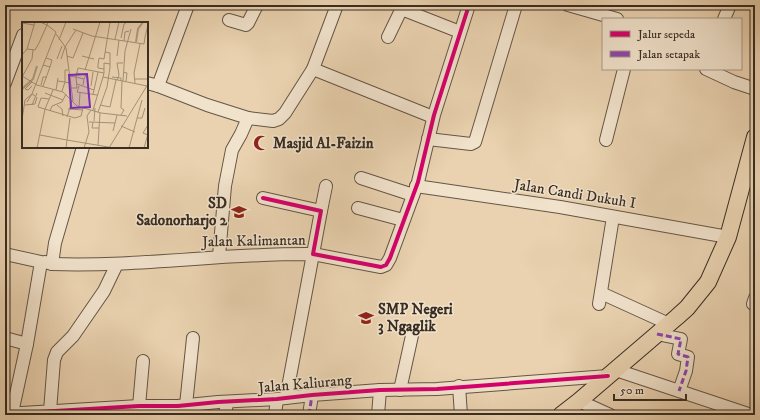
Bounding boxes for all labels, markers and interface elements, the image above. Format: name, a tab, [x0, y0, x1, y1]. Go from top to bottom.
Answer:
legend	[602, 18, 742, 70]
inset map	[22, 22, 148, 148]
text: Jalur sepeda	[637, 27, 696, 42]
text: Jalan setapak	[637, 47, 700, 62]
mosque icon: Masjid Al-Faizin	[252, 134, 270, 152]
place label: Masjid Al-Faizin	[273, 134, 374, 153]
street label: Jalan Candi Dukuh I	[511, 175, 637, 213]
place label: SD Sadonorharjo 2	[136, 194, 228, 230]
school or university icon: SD Sadonorharjo 2	[230, 203, 248, 221]
street label: Jalan Kalimantan	[200, 231, 306, 251]
place label: SMP Negeri 3 Ngaglik	[378, 300, 453, 336]
school or university icon: SMP Negeri 3 Ngaglik	[357, 309, 375, 327]
street label: Jalan Kaliurang	[256, 370, 353, 398]
scale bar	[614, 376, 686, 402]
text: 50 m	[620, 383, 644, 398]

